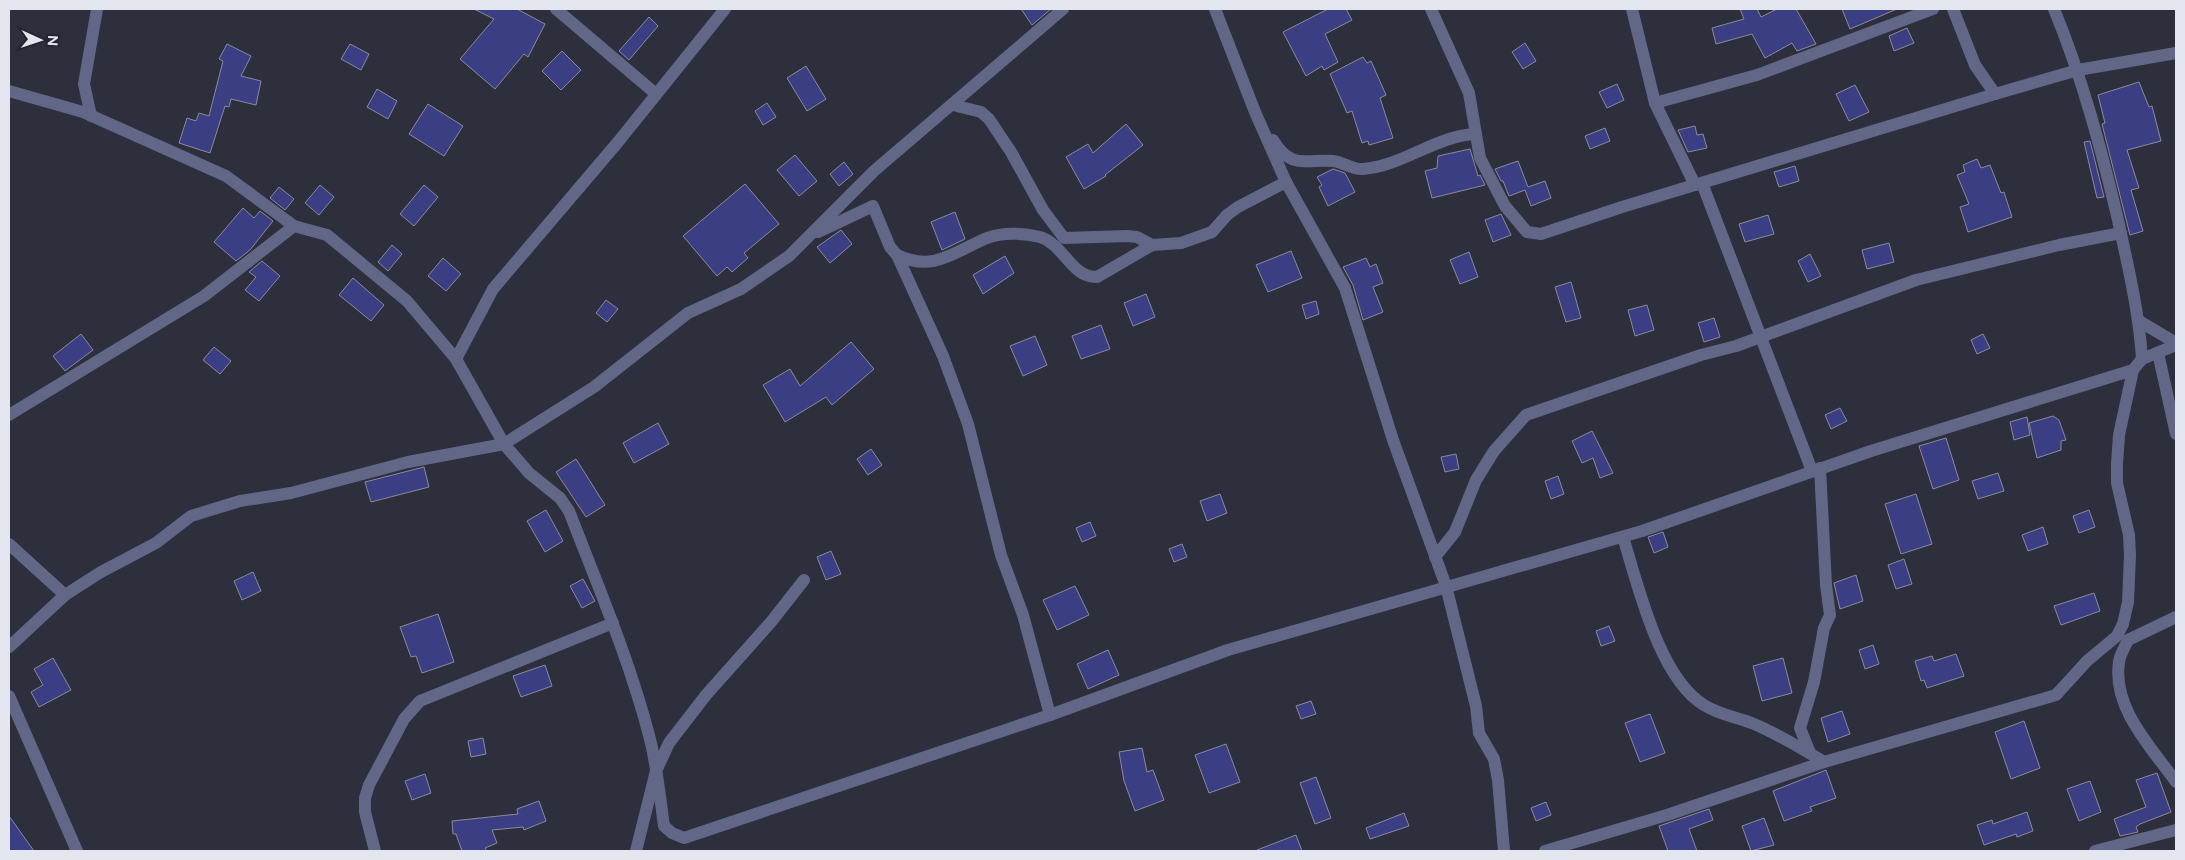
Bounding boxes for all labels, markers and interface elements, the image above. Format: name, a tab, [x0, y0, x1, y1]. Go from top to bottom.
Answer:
north arrow	[15, 15, 65, 65]
text: N	[44, 35, 61, 47]

